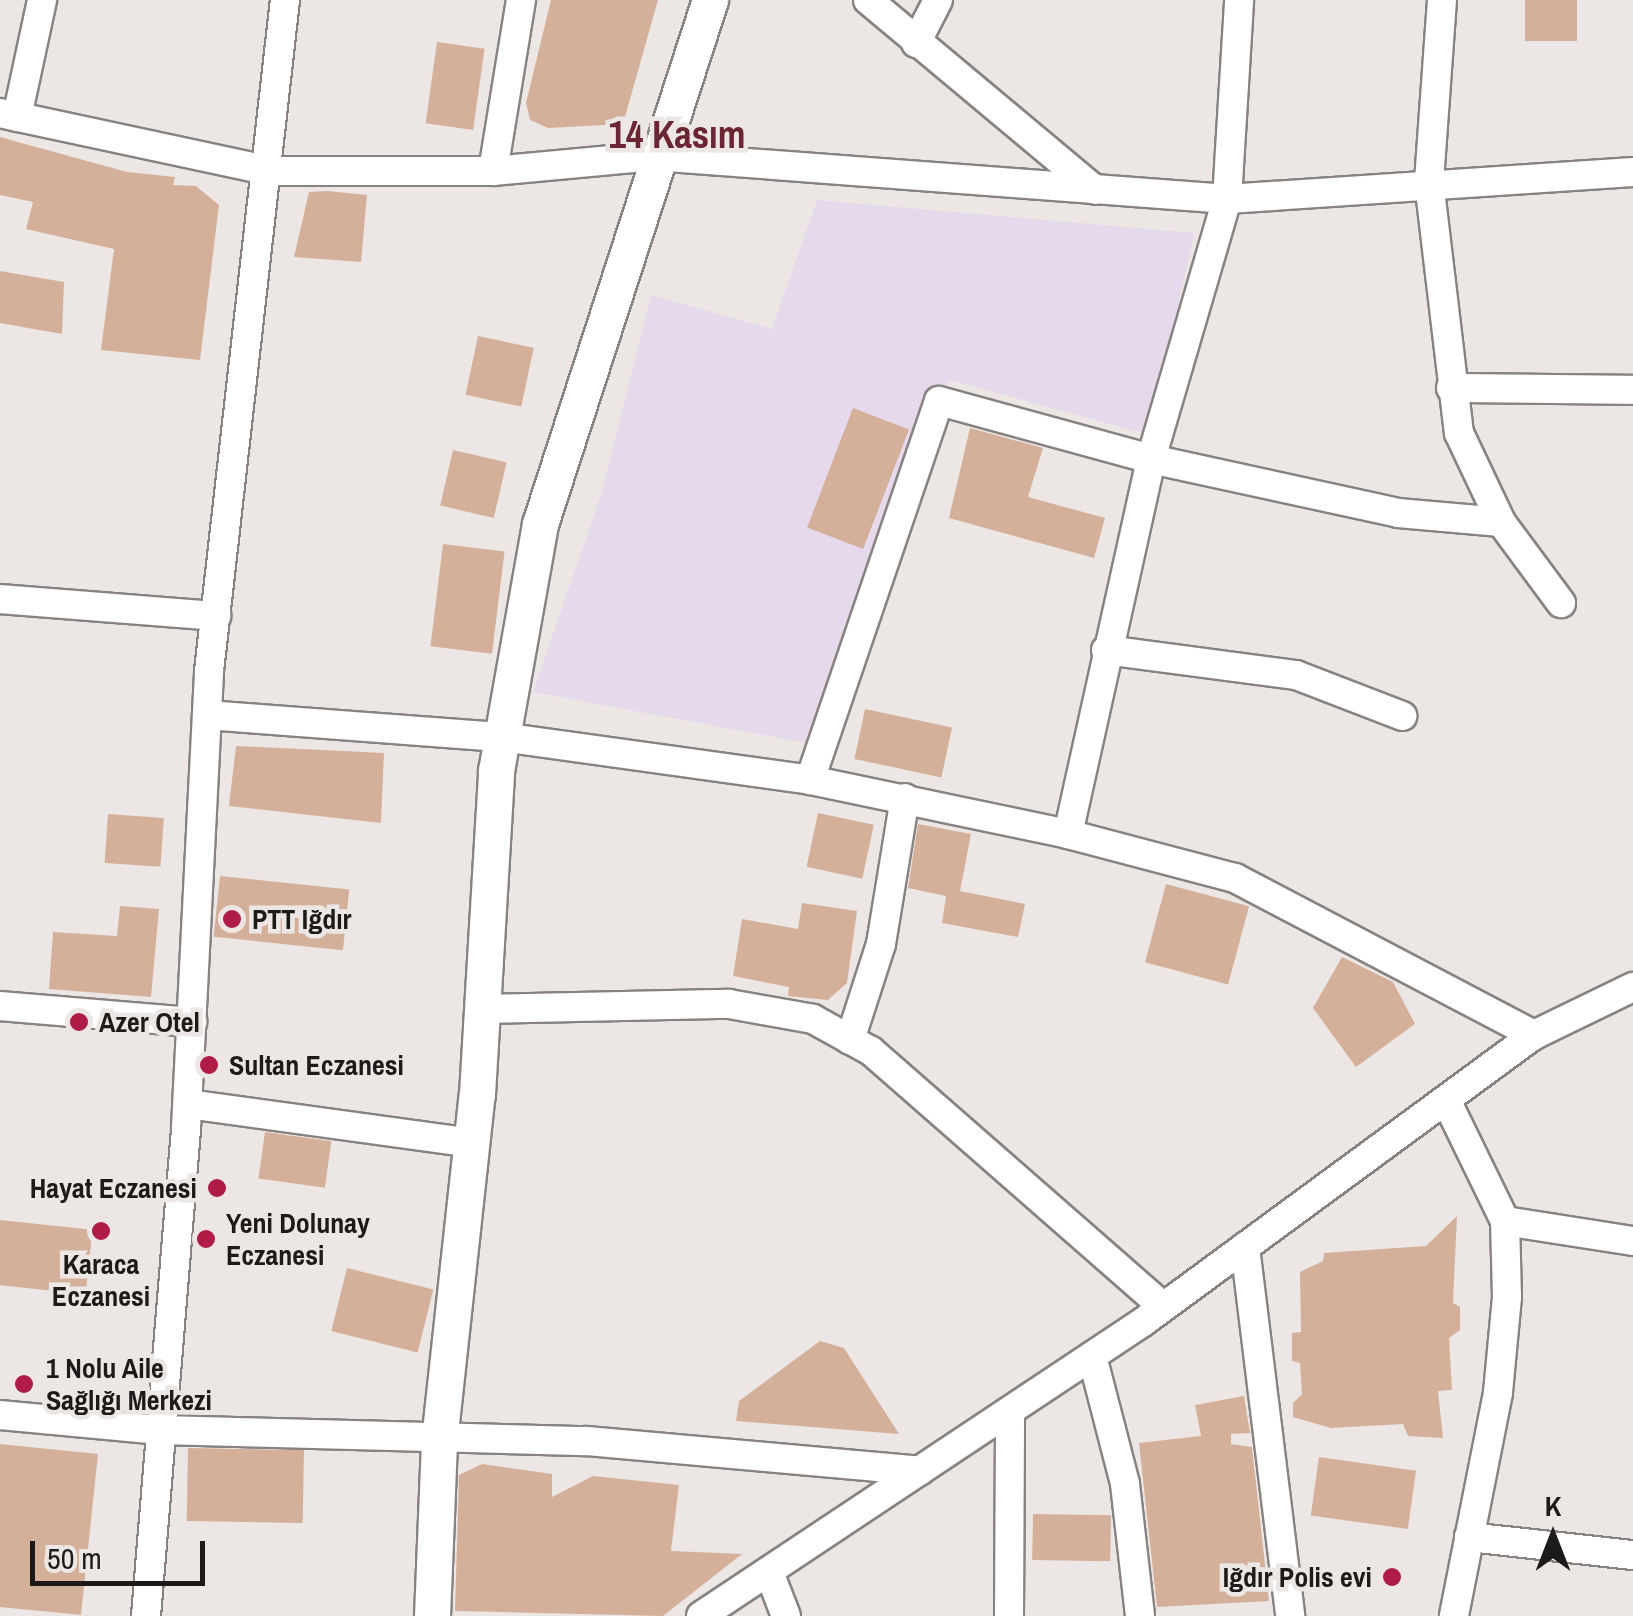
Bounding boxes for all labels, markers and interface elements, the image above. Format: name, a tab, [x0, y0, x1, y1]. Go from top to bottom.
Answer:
district label: 14 Kasım	[609, 112, 745, 158]
place label: PTT Iğdır	[252, 902, 352, 936]
marker: PTT Iğdır	[221, 908, 243, 930]
place label: Azer Otel	[99, 1005, 200, 1039]
marker: Azer Otel	[68, 1011, 90, 1033]
place label: Sultan Eczanesi	[229, 1048, 404, 1082]
marker: Sultan Eczanesi	[198, 1054, 220, 1076]
place label: Hayat Eczanesi	[30, 1171, 197, 1205]
marker: Hayat Eczanesi	[206, 1177, 228, 1199]
place label: Yeni Dolunay Eczanesi	[226, 1206, 370, 1272]
marker: Karaca Eczanesi	[90, 1220, 112, 1242]
marker: Yeni Dolunay Eczanesi	[195, 1228, 217, 1250]
place label: Karaca Eczanesi	[52, 1247, 150, 1313]
place label: 1 Nolu Aile Sağlığı Merkezi	[46, 1351, 212, 1417]
marker: 1 Nolu Aile Sağlığı Merkezi	[11, 1371, 37, 1397]
north arrow	[1503, 1486, 1603, 1586]
text: K	[1545, 1487, 1561, 1525]
scale bar	[35, 1521, 210, 1583]
text: 50 m	[47, 1538, 102, 1578]
place label: Iğdır Polis evi	[1223, 1560, 1372, 1594]
marker: Iğdır Polis evi	[1381, 1566, 1403, 1588]

